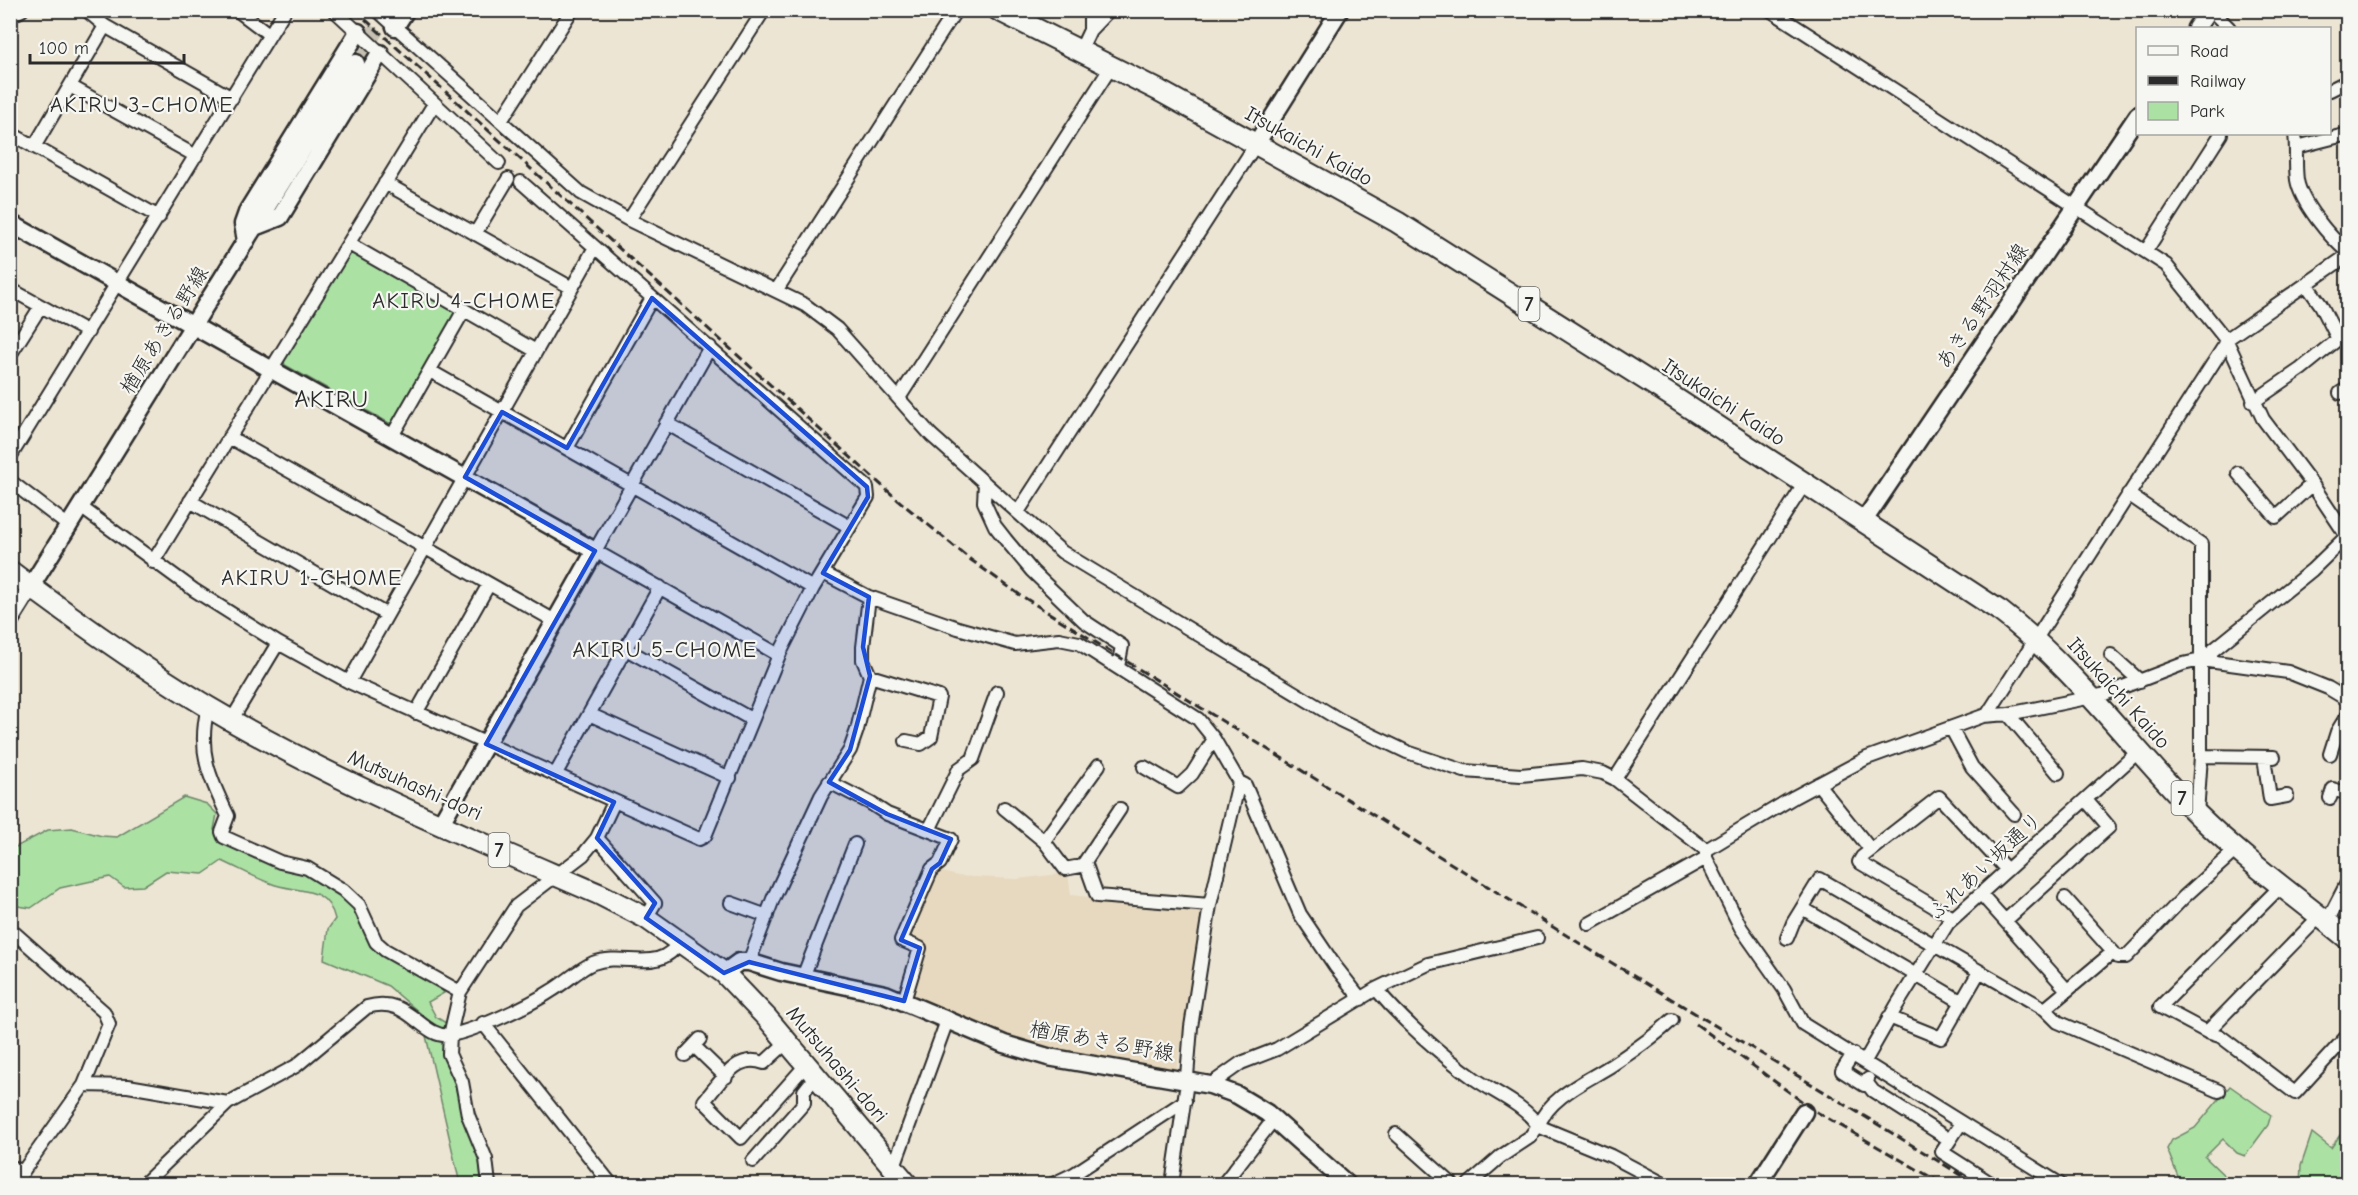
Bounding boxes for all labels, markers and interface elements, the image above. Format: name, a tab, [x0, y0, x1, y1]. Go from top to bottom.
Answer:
scale bar	[30, 27, 184, 65]
legend	[2136, 27, 2331, 135]
text: 100 m	[39, 38, 89, 59]
text: Road	[2190, 41, 2229, 62]
text: Railway	[2190, 71, 2247, 92]
district label: AKIRU 3-CHOME	[50, 92, 234, 118]
street label: Itsukaichi Kaido	[1241, 101, 1377, 191]
text: Park	[2190, 101, 2225, 122]
street label: あきる野羽村線	[1931, 239, 2033, 373]
street label: 楢原あきる野線	[115, 261, 213, 399]
road number: 7	[1518, 287, 1540, 321]
district label: AKIRU 4-CHOME	[372, 288, 556, 314]
street label: Itsukaichi Kaido	[1658, 353, 1790, 451]
district label: AKIRU	[294, 385, 370, 413]
district label: AKIRU 1-CHOME	[221, 565, 403, 591]
street label: Itsukaichi Kaido	[2063, 632, 2175, 754]
district label: AKIRU 5-CHOME	[573, 637, 757, 663]
street label: Mutsuhashi-dori	[344, 745, 486, 825]
road number: 7	[2172, 781, 2192, 815]
street label: ふれあい坂通り	[1923, 807, 2047, 925]
road number: 7	[488, 833, 510, 867]
street label: Mutsuhashi-dori	[781, 1001, 893, 1127]
street label: 楢原あきる野線	[1028, 1016, 1176, 1066]

